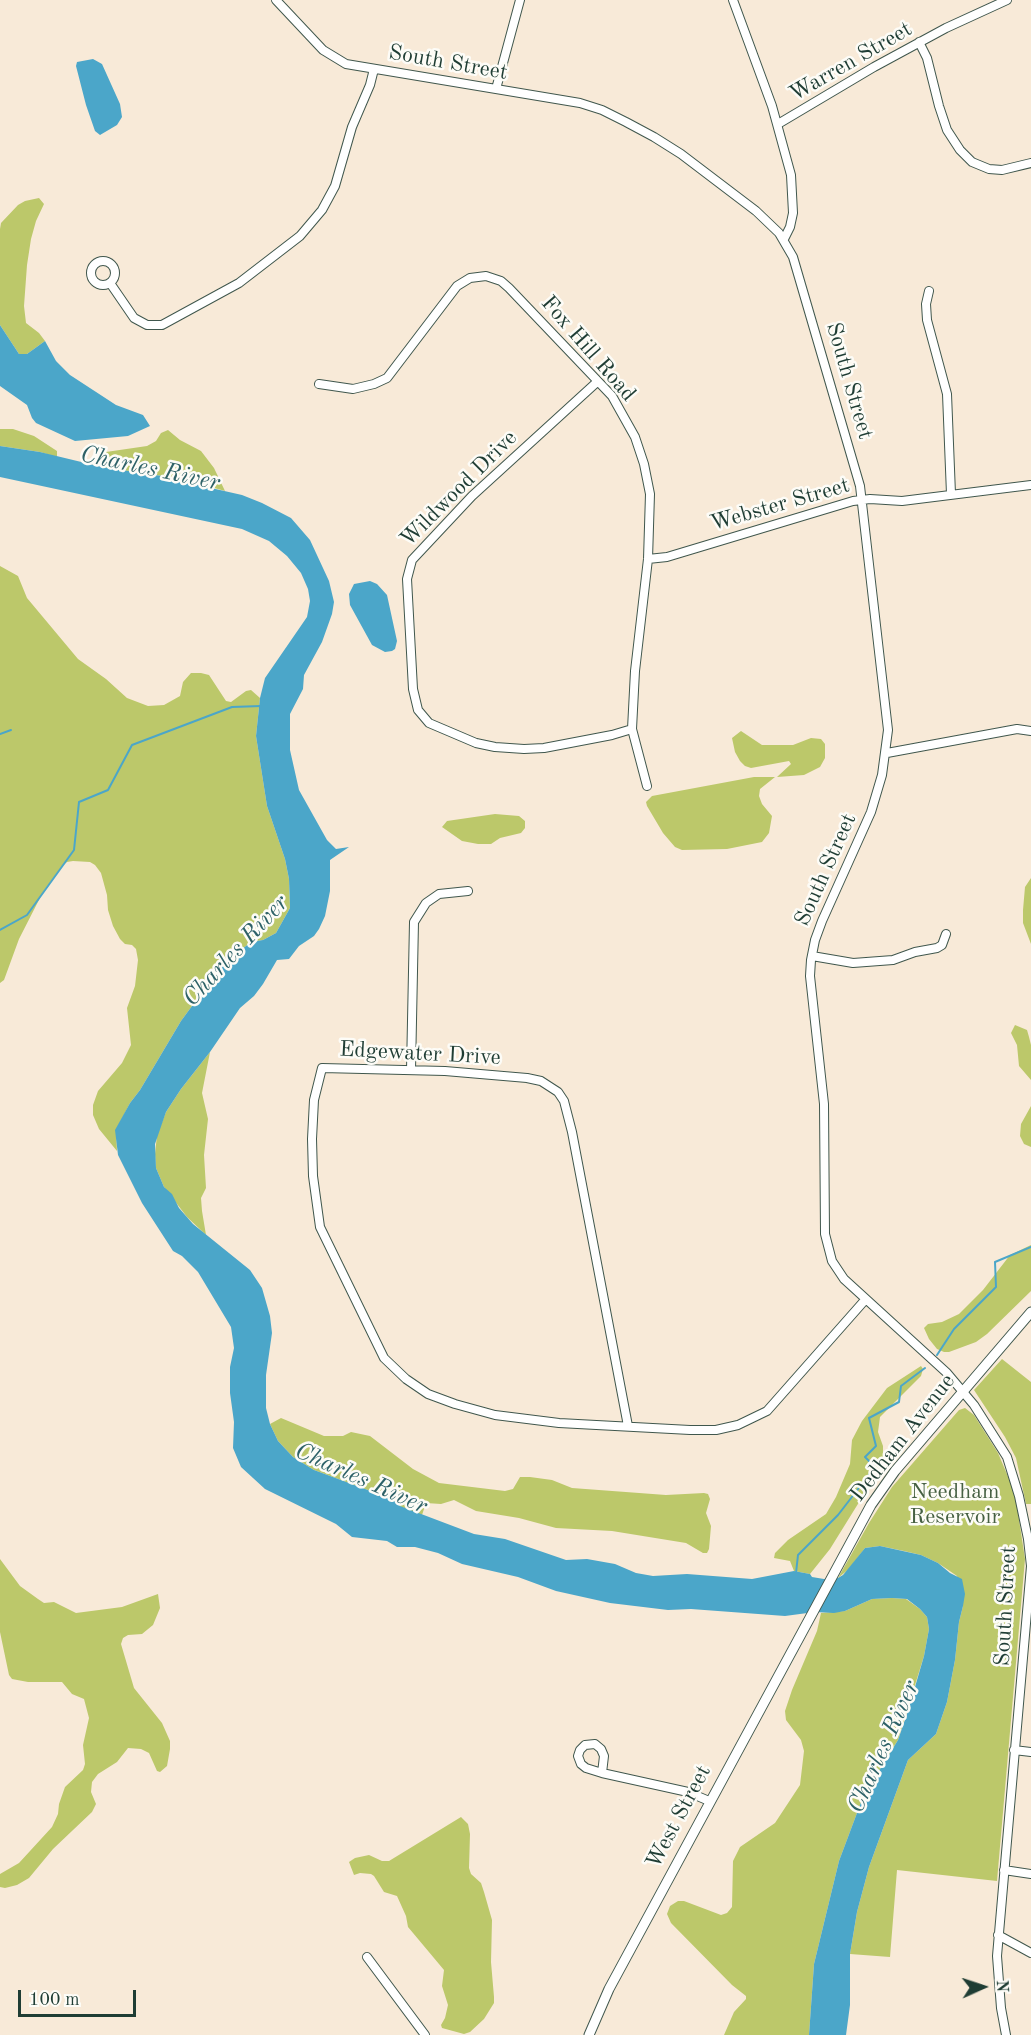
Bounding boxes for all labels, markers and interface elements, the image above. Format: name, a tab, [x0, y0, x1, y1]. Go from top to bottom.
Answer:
street label: Warren Street	[785, 16, 917, 108]
street label: South Street	[386, 40, 510, 86]
street label: Fox Hill Road	[535, 291, 641, 407]
street label: South Street	[820, 319, 878, 443]
street label: Wildwood Drive	[395, 425, 523, 553]
water label: Charles River	[78, 440, 222, 498]
street label: Webster Street	[707, 473, 853, 537]
street label: South Street	[789, 810, 863, 930]
water label: Charles River	[177, 889, 295, 1013]
street label: Edgewater Drive	[339, 1037, 501, 1071]
street label: Dedham Avenue	[845, 1369, 961, 1507]
water label: Charles River	[290, 1437, 432, 1521]
park label: Needham Reservoir	[909, 1479, 1001, 1530]
street label: South Street	[990, 1545, 1022, 1667]
water label: Charles River	[842, 1676, 926, 1818]
street label: West Street	[641, 1761, 717, 1873]
north arrow	[953, 1957, 1013, 2017]
scale bar	[21, 1978, 140, 2016]
text: N	[993, 1980, 1009, 1993]
text: 100 m	[29, 1991, 80, 2009]

